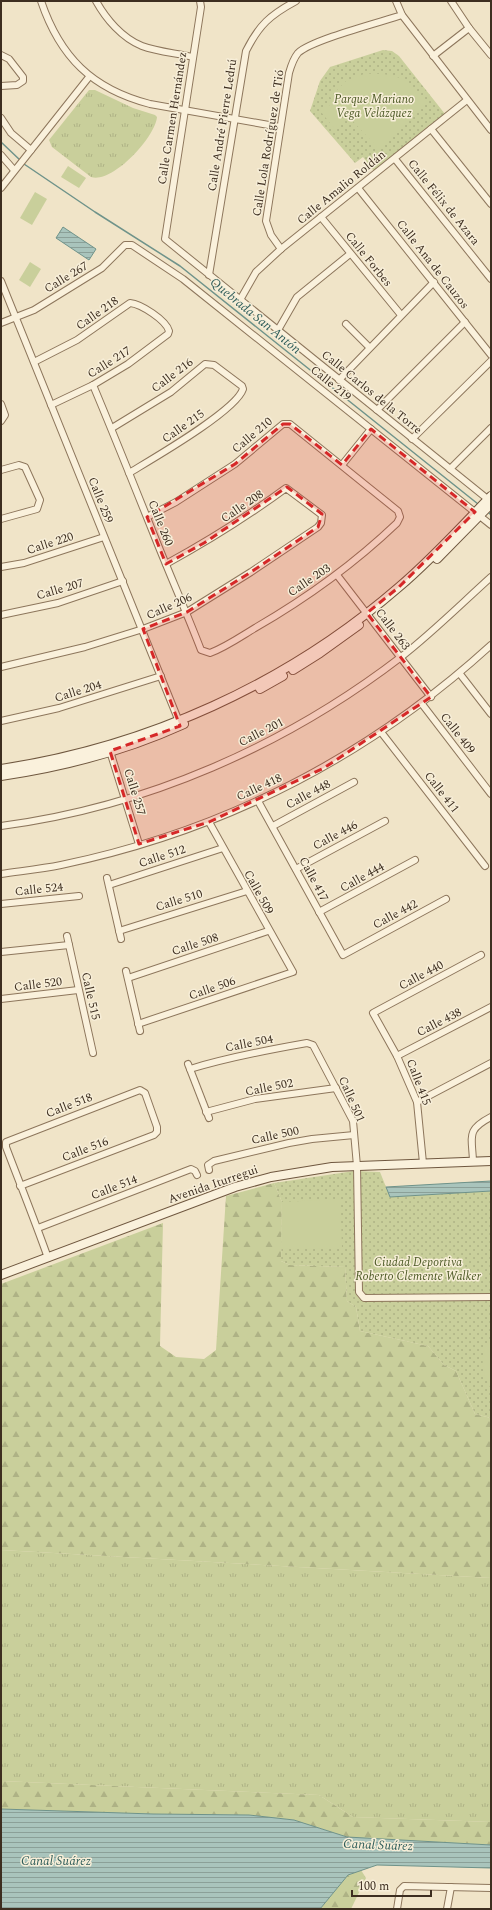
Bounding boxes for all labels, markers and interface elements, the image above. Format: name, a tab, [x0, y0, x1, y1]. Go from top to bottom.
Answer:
street label: Calle Carmen Hernández	[153, 50, 192, 186]
street label: Calle André Pierre Ledrú	[203, 57, 242, 193]
street label: Calle Lola Rodríguez de Tió	[248, 68, 289, 218]
park label: Parque Mariano Vega Velázquez	[334, 90, 414, 123]
street label: Calle Amalio Roldán	[293, 145, 390, 229]
street label: Calle Félix de Azara	[403, 155, 484, 250]
street label: Calle Ana de Cauzos	[391, 215, 474, 313]
street label: Calle Forbes	[340, 228, 397, 291]
street label: Calle 267	[41, 257, 92, 298]
water label: Quebrada San Antón	[205, 273, 305, 359]
street label: Calle 218	[72, 292, 123, 335]
street label: Calle 217	[84, 342, 135, 383]
street label: Calle Carlos de la Torre	[317, 346, 426, 439]
street label: Calle 216	[147, 353, 197, 398]
street label: Calle 219	[306, 361, 355, 406]
street label: Calle 215	[158, 405, 209, 448]
street label: Calle 210	[228, 413, 277, 458]
street label: Calle 259	[83, 474, 118, 526]
street label: Calle 208	[217, 485, 268, 528]
street label: Calle 260	[143, 497, 178, 549]
street label: Calle 220	[24, 527, 76, 560]
street label: Calle 203	[284, 559, 335, 602]
street label: Calle 207	[34, 574, 86, 605]
street label: Calle 206	[143, 588, 195, 625]
street label: Calle 263	[370, 604, 415, 654]
street label: Calle 204	[52, 675, 104, 708]
street label: Calle 409	[435, 708, 480, 758]
street label: Calle 201	[235, 713, 287, 752]
street label: Calle 257	[118, 766, 151, 818]
street label: Calle 411	[419, 767, 464, 817]
street label: Calle 418	[233, 769, 285, 806]
street label: Calle 448	[282, 775, 334, 814]
street label: Calle 446	[309, 816, 361, 855]
street label: Calle 512	[136, 840, 188, 873]
street label: Calle 417	[294, 853, 333, 905]
street label: Calle 444	[336, 857, 388, 897]
street label: Calle 509	[239, 866, 279, 918]
street label: Calle 524	[14, 878, 64, 901]
street label: Calle 510	[153, 884, 205, 917]
street label: Calle 442	[369, 895, 421, 934]
street label: Calle 508	[169, 928, 221, 961]
street label: Calle 440	[395, 956, 447, 995]
street label: Calle 515	[76, 970, 105, 1022]
street label: Calle 520	[13, 972, 63, 997]
street label: Calle 506	[186, 972, 238, 1005]
street label: Calle 438	[413, 1003, 465, 1042]
street label: Calle 504	[224, 1030, 275, 1057]
street label: Calle 415	[401, 1056, 436, 1108]
street label: Calle 501	[333, 1073, 370, 1125]
street label: Calle 502	[244, 1074, 295, 1101]
street label: Calle 518	[43, 1088, 95, 1123]
street label: Calle 500	[249, 1121, 301, 1150]
street label: Calle 516	[59, 1132, 111, 1167]
street label: Avenida Iturregui	[165, 1160, 261, 1209]
street label: Calle 514	[88, 1170, 140, 1205]
park label: Ciudad Deportiva Roberto Clemente Walker	[355, 1253, 482, 1286]
water label: Canal Suárez	[343, 1834, 413, 1856]
water label: Canal Suárez	[21, 1851, 91, 1871]
scale bar	[352, 1872, 431, 1898]
text: 100 m	[358, 1877, 389, 1896]

